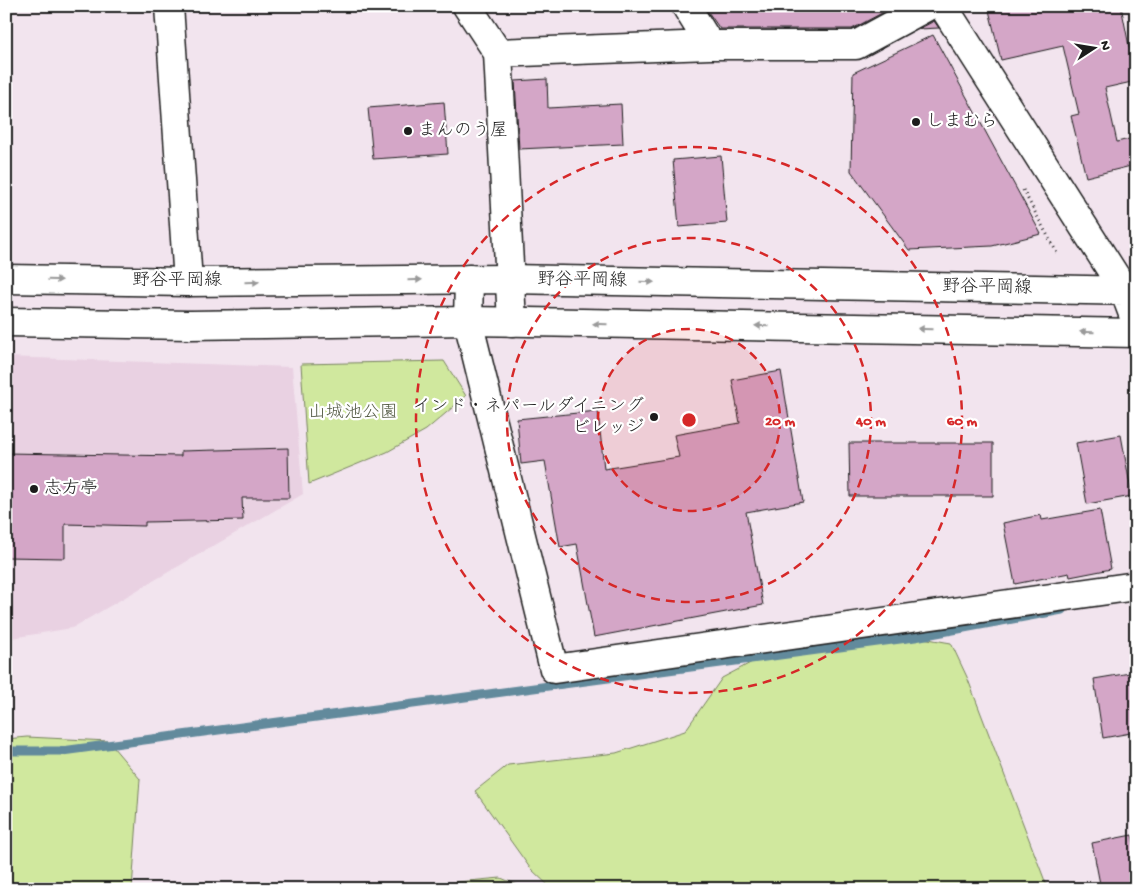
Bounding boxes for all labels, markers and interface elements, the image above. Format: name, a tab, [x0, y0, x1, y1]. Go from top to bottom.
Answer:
north arrow	[1070, 22, 1120, 72]
text: N	[1095, 40, 1114, 52]
place label: しまむら	[926, 112, 998, 133]
marker: しまむら	[910, 116, 922, 128]
place label: まんのう屋	[418, 121, 508, 142]
marker: まんのう屋	[402, 125, 414, 137]
street label: 野谷平岡線	[537, 269, 627, 292]
street label: 野谷平岡線	[132, 270, 222, 292]
one-way arrow	[47, 276, 63, 284]
one-way arrow	[407, 276, 423, 284]
street label: 野谷平岡線	[942, 276, 1032, 299]
one-way arrow	[245, 278, 261, 286]
one-way arrow	[640, 278, 656, 286]
one-way arrow	[591, 319, 607, 327]
one-way arrow	[754, 322, 770, 330]
one-way arrow	[916, 325, 932, 333]
one-way arrow	[1079, 328, 1095, 336]
place label: インド・ネパールダイニング ビレッジ	[413, 396, 644, 439]
park label: 山城池公園	[308, 402, 398, 424]
marker: インド・ネパールダイニング ビレッジ	[648, 411, 660, 423]
centre of rings	[680, 411, 698, 429]
text: 20 m	[765, 413, 795, 431]
text: 40 m	[855, 413, 886, 431]
text: 60 m	[947, 413, 978, 431]
place label: 志方亭	[44, 478, 98, 500]
marker: 志方亭	[28, 483, 40, 495]

